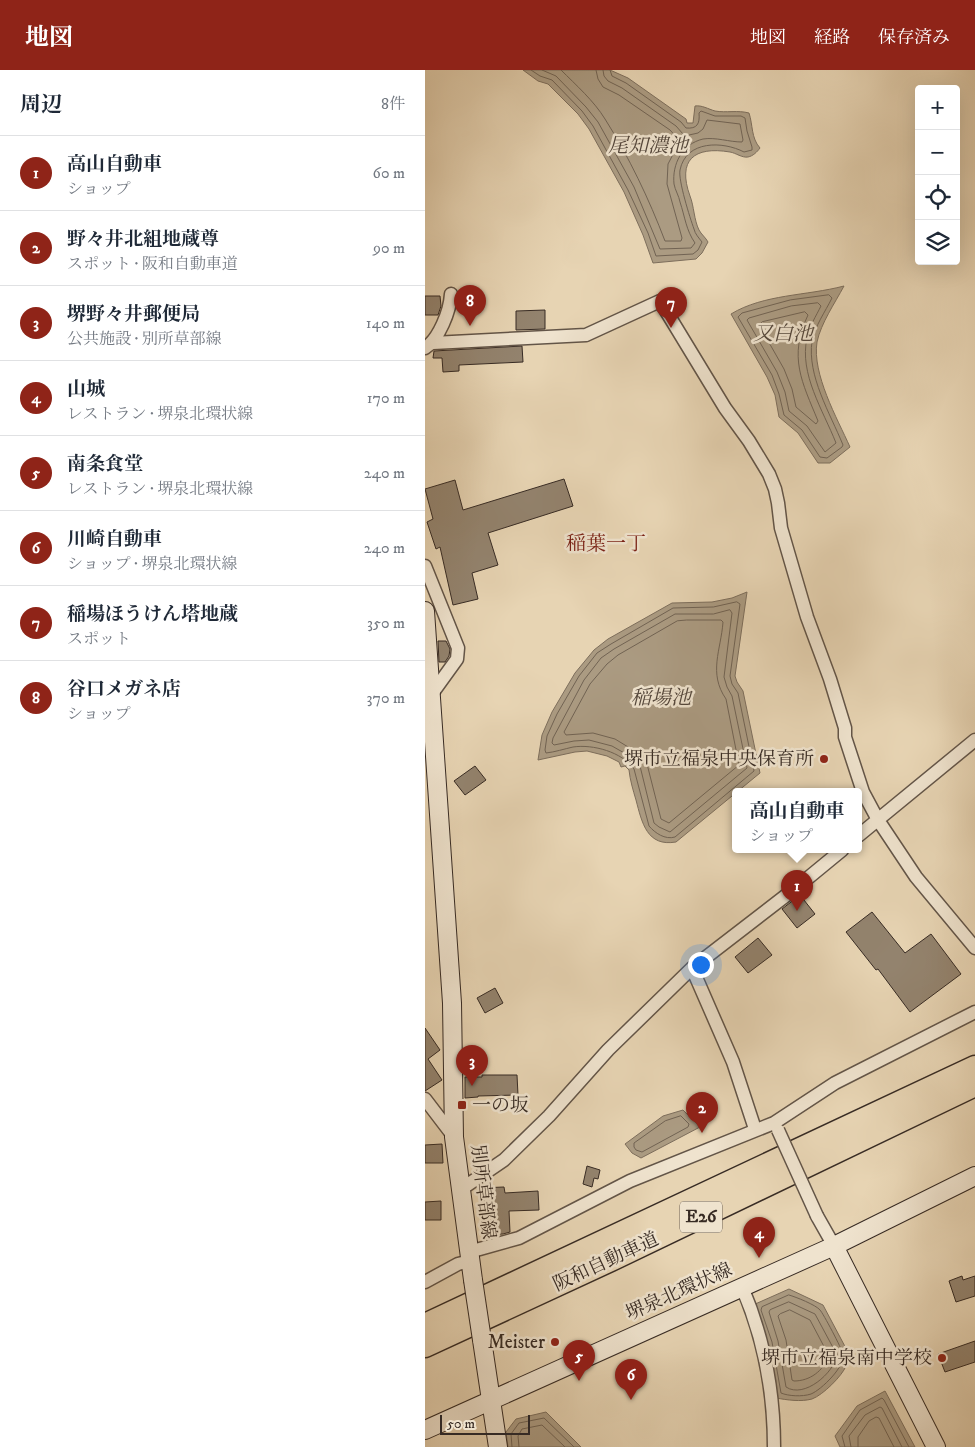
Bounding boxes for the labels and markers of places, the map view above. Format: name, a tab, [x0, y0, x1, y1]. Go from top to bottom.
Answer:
pin: 8	[454, 285, 486, 326]
pin: 7	[655, 287, 687, 328]
place label: 堺市立福泉中央保育所	[624, 748, 814, 771]
marker: 堺市立福泉中央保育所	[818, 753, 830, 765]
pin: 1	[781, 870, 813, 911]
pin: 3	[456, 1045, 488, 1086]
pin: 2	[686, 1092, 718, 1133]
place label: 一の坂	[472, 1094, 529, 1117]
marker: 一の坂	[456, 1099, 468, 1111]
pin: 4	[743, 1217, 775, 1258]
place label: Meister	[488, 1331, 545, 1354]
marker: Meister	[549, 1336, 561, 1348]
pin: 5	[563, 1340, 595, 1381]
place label: 堺市立福泉南中学校	[761, 1347, 932, 1370]
marker: 堺市立福泉南中学校	[936, 1352, 948, 1364]
pin: 6	[615, 1359, 647, 1400]

